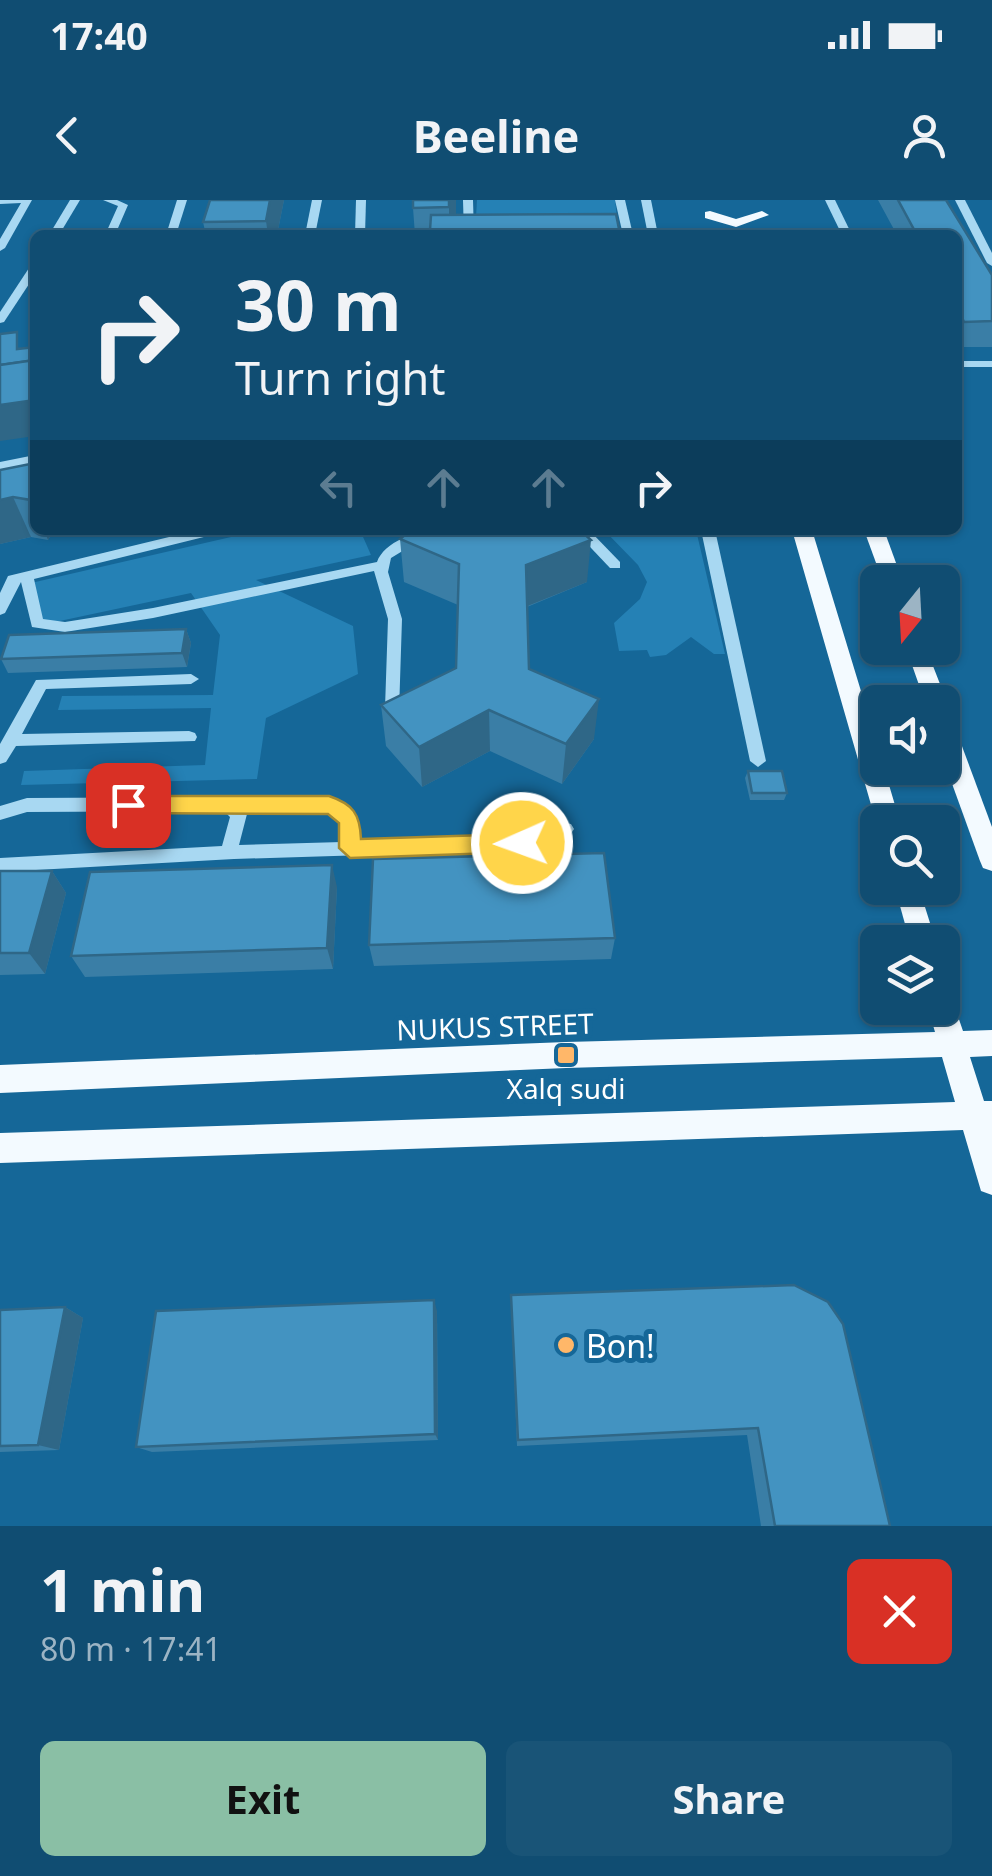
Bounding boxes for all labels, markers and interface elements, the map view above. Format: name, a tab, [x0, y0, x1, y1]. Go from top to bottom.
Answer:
text: 17:40	[50, 9, 148, 61]
text: Beeline	[413, 105, 579, 166]
icon: back	[40, 108, 95, 163]
icon: person	[897, 108, 952, 163]
text: 30 m	[235, 256, 402, 352]
icon: right	[70, 270, 200, 400]
text: Turn right	[235, 347, 446, 408]
icon: left	[311, 460, 366, 515]
icon: ahead	[416, 460, 471, 515]
icon: ahead	[521, 460, 576, 515]
icon: right	[626, 460, 681, 515]
north arrow	[860, 565, 960, 665]
map controls	[860, 565, 960, 1025]
button: sound	[860, 685, 960, 785]
pin	[86, 763, 171, 848]
icon: arrive	[101, 778, 156, 833]
position arrow	[470, 791, 574, 895]
button: search	[860, 805, 960, 905]
button: layers	[860, 925, 960, 1025]
street label: NUKUS STREET	[396, 1004, 595, 1048]
marker: Xalq sudi	[555, 1044, 577, 1066]
place label: Xalq sudi	[506, 1069, 626, 1107]
place label: Bon!	[586, 1324, 655, 1367]
marker: Bon!	[555, 1334, 577, 1356]
text: 1 min	[40, 1548, 205, 1630]
button: close	[847, 1559, 952, 1664]
text: 80 m · 17:41	[40, 1627, 222, 1670]
button: Exit	[40, 1741, 486, 1856]
button: Share	[506, 1741, 952, 1856]

